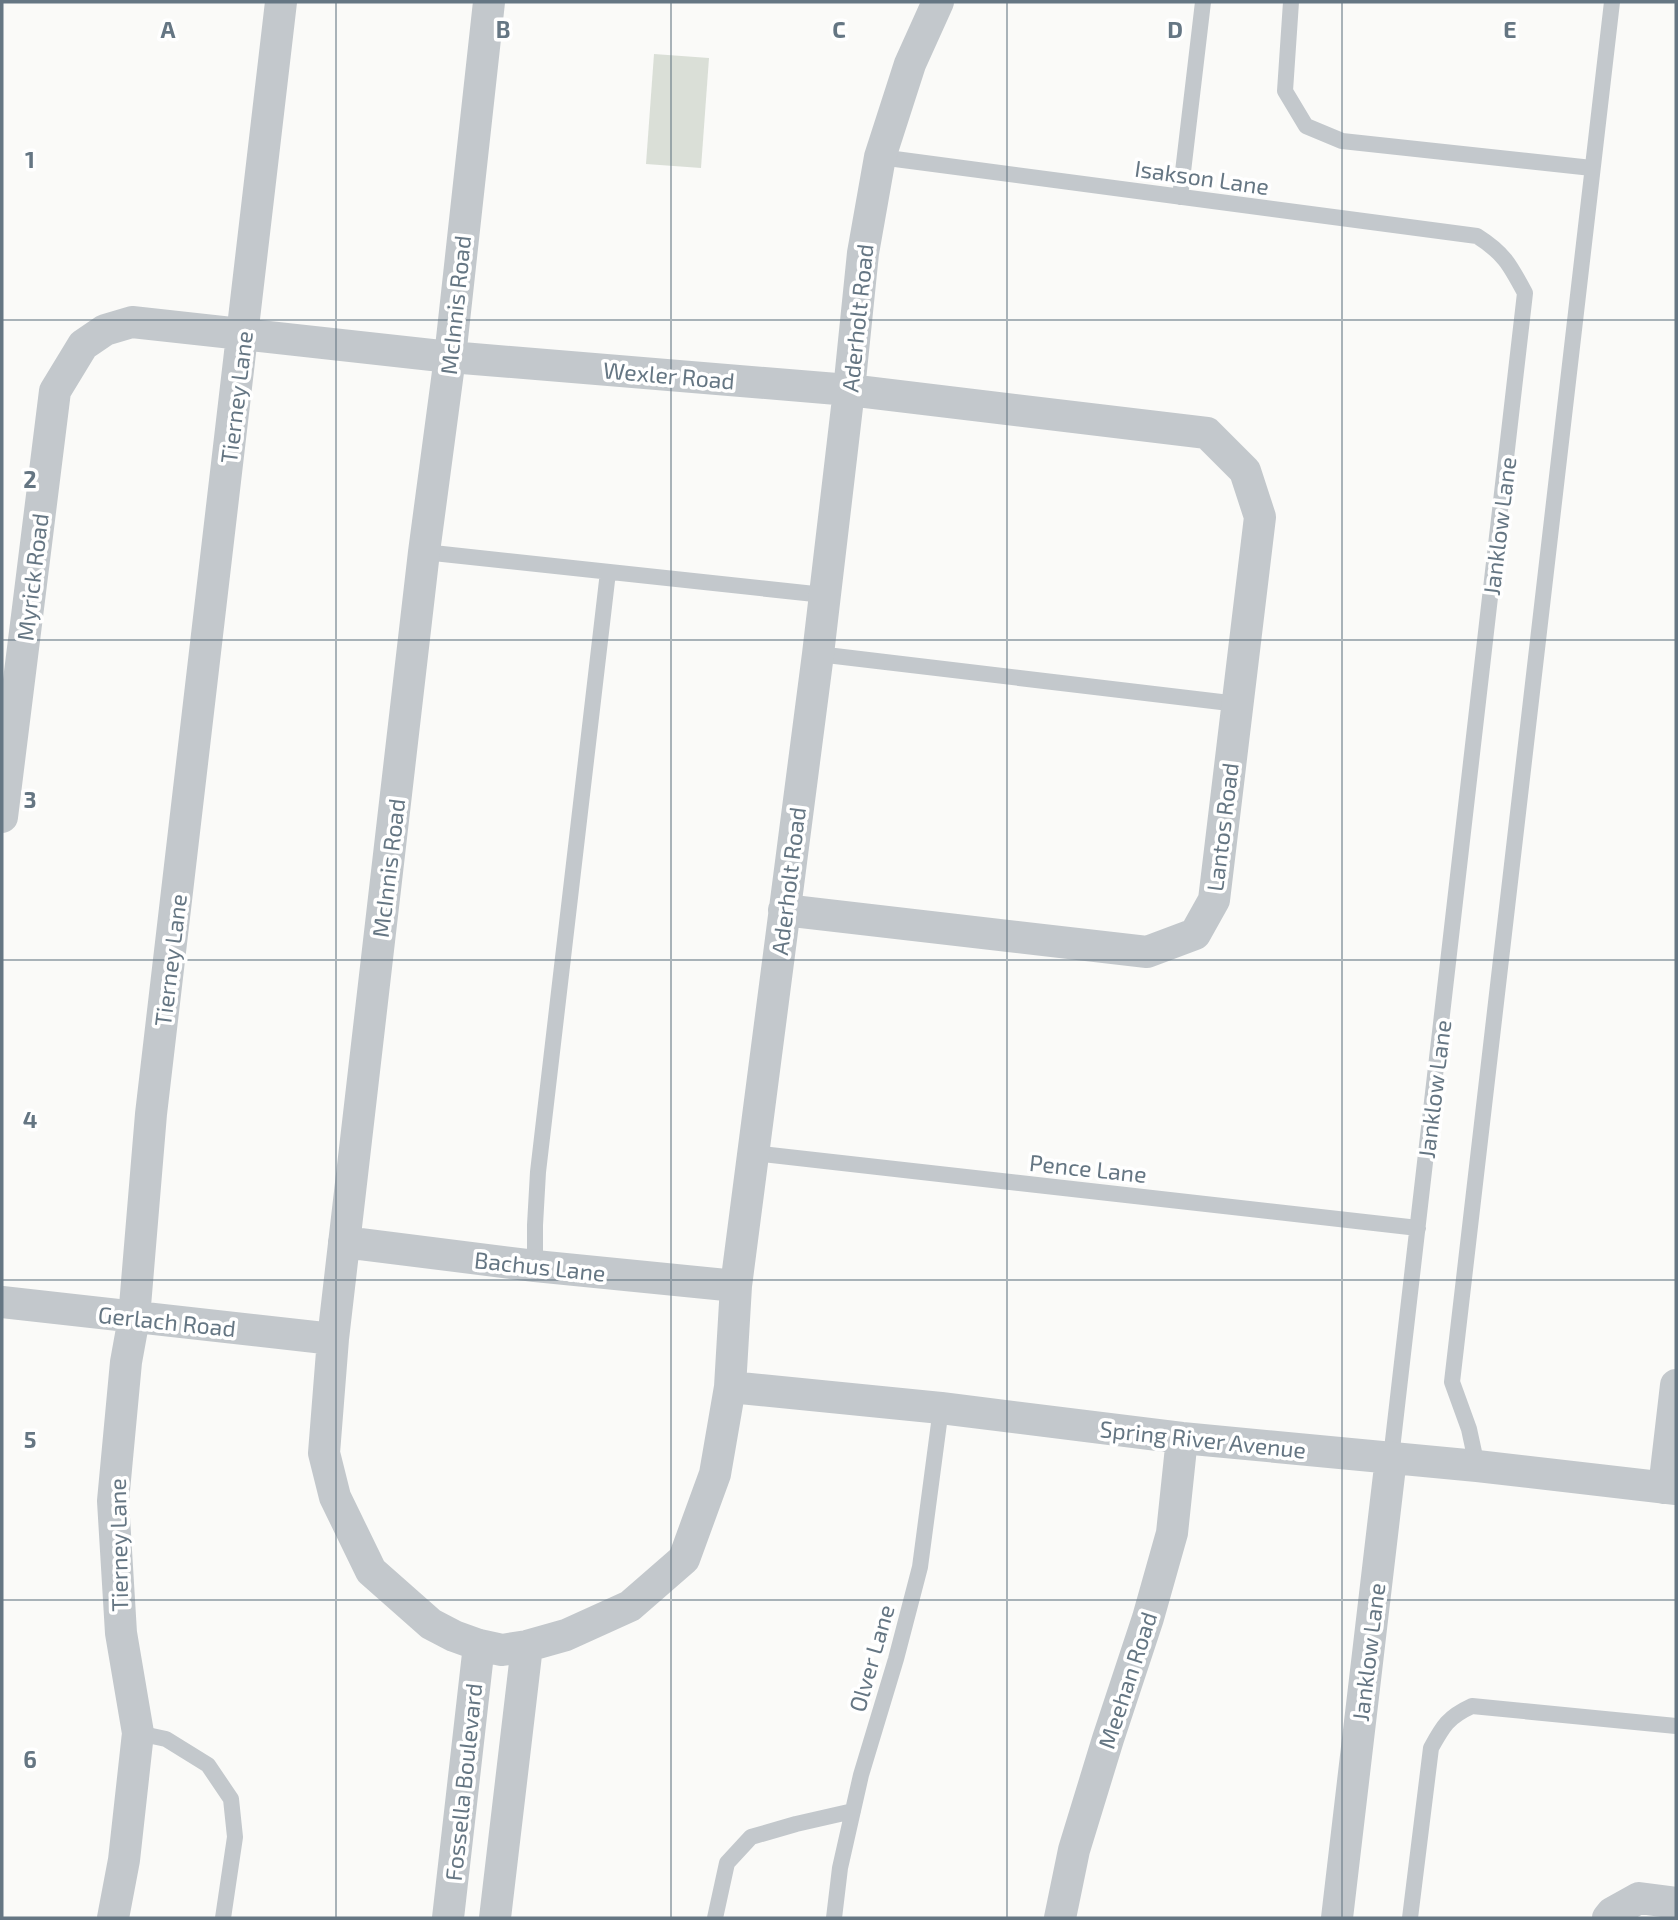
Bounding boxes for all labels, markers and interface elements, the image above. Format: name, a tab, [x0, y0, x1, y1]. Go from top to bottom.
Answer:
text: A	[160, 15, 176, 43]
text: B	[496, 15, 510, 43]
text: C	[832, 15, 846, 43]
text: D	[1167, 15, 1183, 43]
text: E	[1503, 15, 1517, 43]
text: 1	[25, 145, 35, 173]
street label: Isakson Lane	[1133, 154, 1271, 200]
street label: McInnis Road	[434, 234, 476, 376]
street label: Aderholt Road	[835, 242, 879, 394]
street label: Tierney Lane	[214, 329, 258, 465]
street label: Wexler Road	[602, 355, 736, 395]
street label: Janklow Lane	[1477, 455, 1521, 597]
text: 2	[23, 465, 37, 493]
street label: Myrick Road	[10, 512, 54, 642]
street label: Lantos Road	[1200, 761, 1244, 893]
text: 3	[23, 785, 37, 813]
street label: McInnis Road	[366, 797, 410, 939]
street label: Aderholt Road	[765, 805, 811, 957]
street label: Tierney Lane	[148, 892, 192, 1028]
street label: Janklow Lane	[1412, 1018, 1456, 1160]
text: 4	[23, 1105, 37, 1133]
street label: Pence Lane	[1028, 1148, 1148, 1188]
street label: Bachus Lane	[473, 1245, 607, 1287]
street label: Gerlach Road	[97, 1300, 237, 1342]
street label: Spring River Avenue	[1098, 1414, 1308, 1464]
text: 5	[24, 1425, 36, 1453]
street label: Tierney Lane	[103, 1478, 133, 1612]
street label: Janklow Lane	[1346, 1581, 1390, 1723]
street label: Olver Lane	[842, 1601, 900, 1715]
street label: Meehan Road	[1092, 1608, 1162, 1752]
street label: Fossella Boulevard	[439, 1682, 487, 1882]
text: 6	[23, 1745, 37, 1773]

